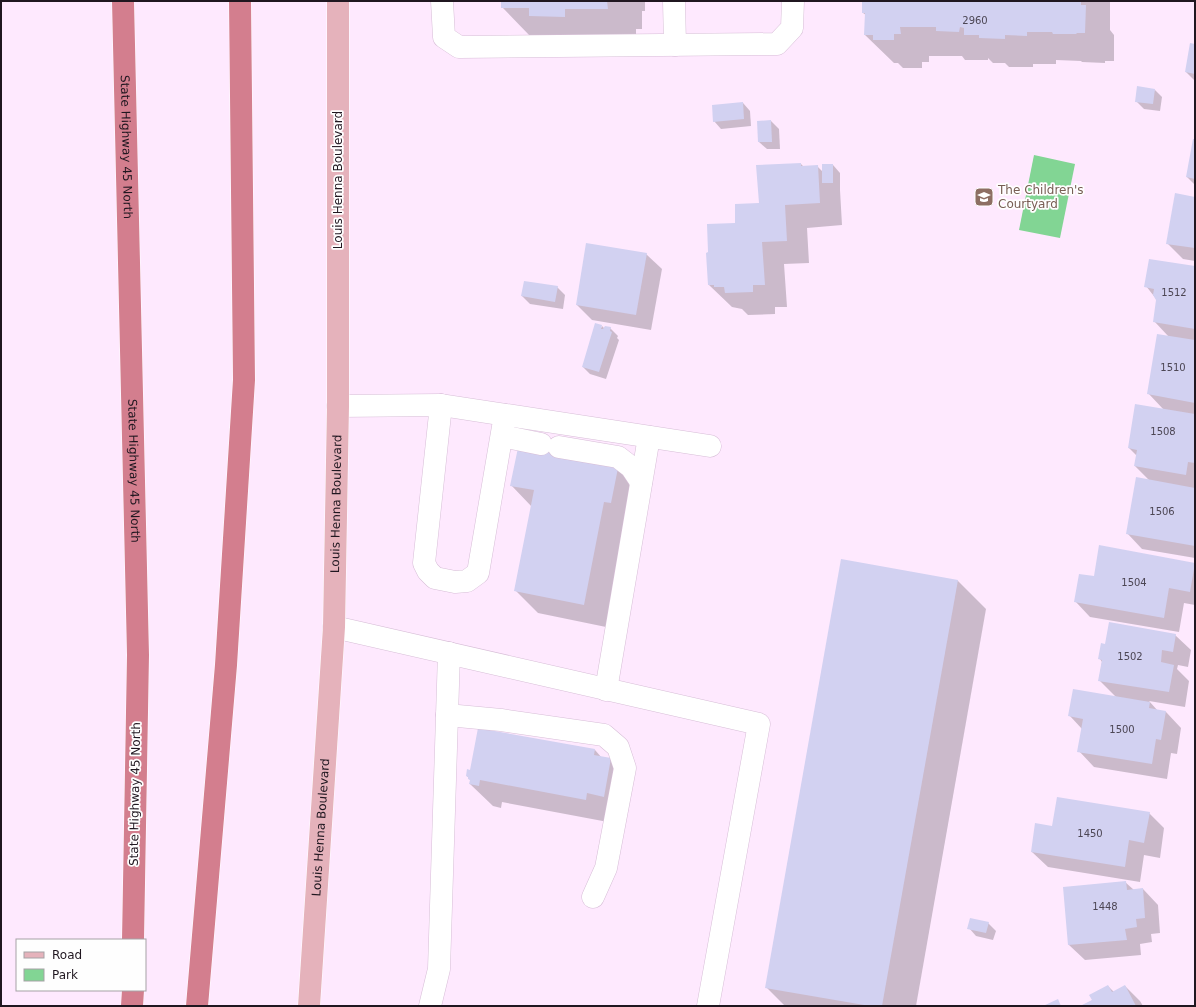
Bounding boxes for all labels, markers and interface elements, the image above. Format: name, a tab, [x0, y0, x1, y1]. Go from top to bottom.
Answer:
house number: 2960	[962, 15, 988, 26]
street label: State Highway 45 North	[118, 75, 135, 219]
street label: Louis Henna Boulevard	[331, 111, 345, 249]
place label: The Children's Courtyard	[997, 183, 1084, 211]
school or university icon: The Children's Courtyard	[973, 186, 995, 208]
house number: 1512	[1161, 287, 1187, 298]
house number: 1510	[1160, 362, 1186, 373]
street label: State Highway 45 North	[125, 399, 142, 543]
house number: 1508	[1150, 426, 1176, 437]
street label: Louis Henna Boulevard	[328, 435, 344, 573]
house number: 1506	[1149, 506, 1175, 517]
house number: 1504	[1121, 577, 1147, 588]
house number: 1502	[1117, 651, 1143, 662]
street label: State Highway 45 North	[127, 722, 143, 866]
house number: 1500	[1109, 724, 1135, 735]
street label: Louis Henna Boulevard	[309, 758, 332, 897]
house number: 1450	[1077, 828, 1103, 839]
house number: 1448	[1092, 901, 1118, 912]
legend	[16, 939, 146, 991]
text: Road	[52, 948, 82, 962]
text: Park	[52, 968, 78, 982]

